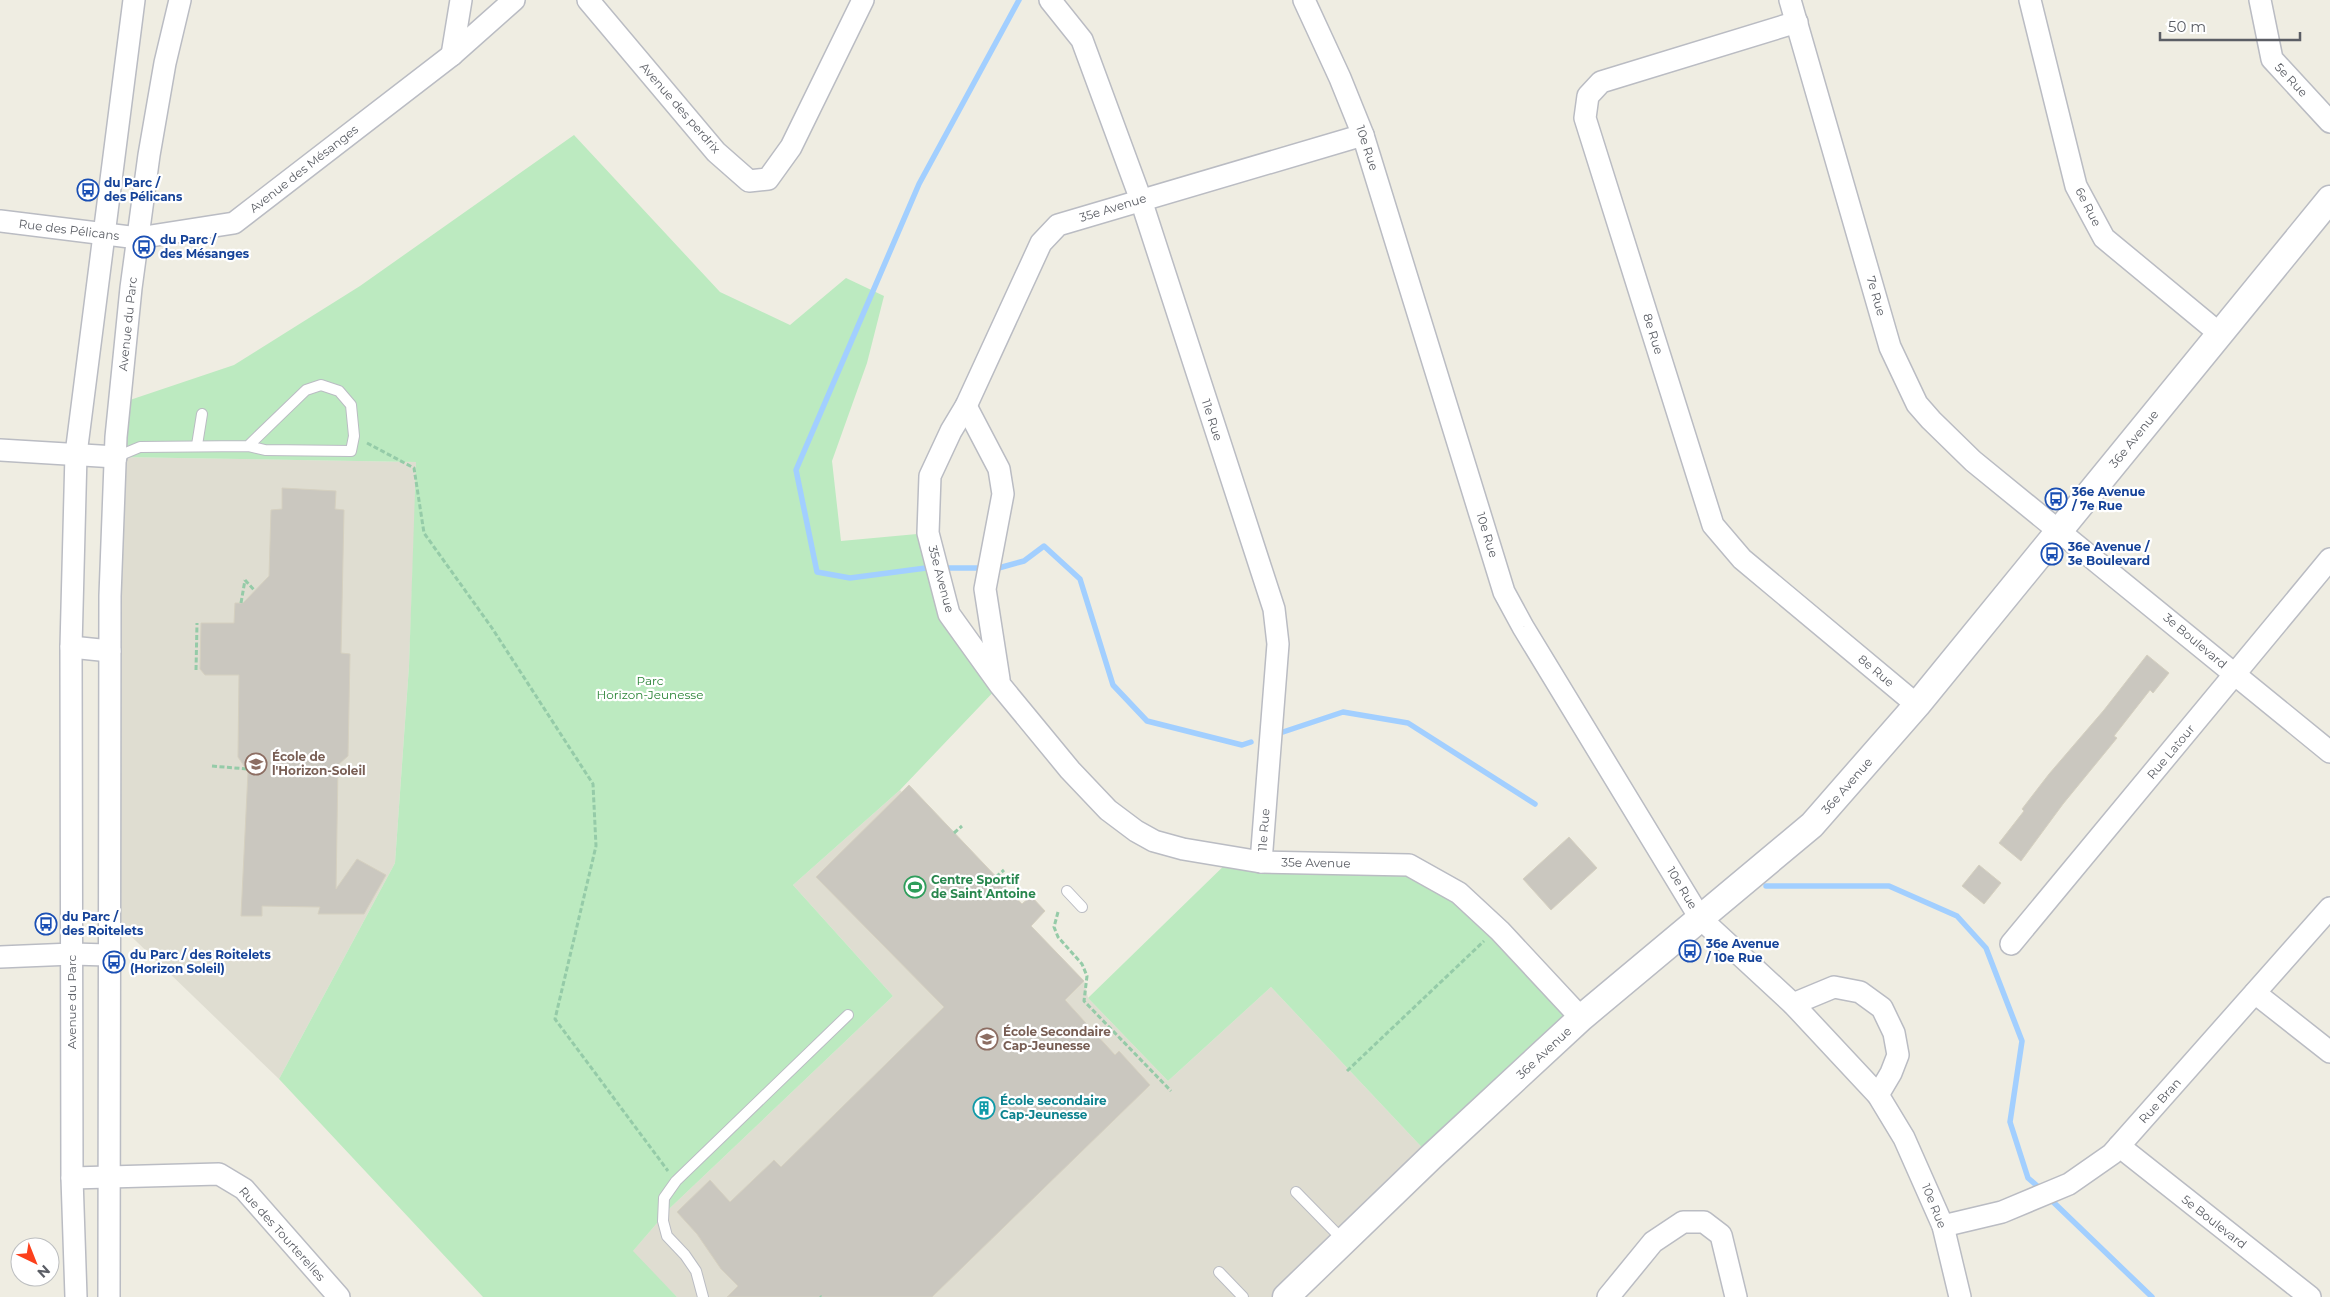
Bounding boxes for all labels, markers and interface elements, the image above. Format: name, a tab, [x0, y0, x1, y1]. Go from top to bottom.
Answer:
scale bar	[2160, 10, 2300, 42]
text: 50 m	[2168, 17, 2206, 36]
street label: Avenue des perdrix	[637, 59, 724, 157]
street label: 5e Rue	[2272, 59, 2311, 100]
street label: Avenue des Mésanges	[246, 121, 361, 216]
street label: 10e Rue	[1353, 123, 1382, 172]
place label: du Parc / des Pélicans	[104, 175, 183, 204]
bus stop icon: du Parc / des Pélicans	[76, 178, 100, 202]
street label: 6e Rue	[2072, 185, 2105, 229]
street label: 35e Avenue	[1078, 190, 1148, 225]
street label: Rue des Pélicans	[18, 216, 120, 243]
place label: du Parc / des Mésanges	[160, 232, 250, 261]
bus stop icon: du Parc / des Mésanges	[132, 235, 156, 259]
street label: 7e Rue	[1864, 274, 1889, 318]
street label: Avenue du Parc	[115, 276, 140, 372]
street label: 8e Rue	[1640, 312, 1667, 356]
street label: 11e Rue	[1199, 397, 1226, 443]
street label: 36e Avenue	[2106, 407, 2161, 471]
place label: 36e Avenue / 7e Rue	[2071, 484, 2146, 513]
bus stop icon: 36e Avenue / 7e Rue	[2044, 487, 2068, 511]
street label: 10e Rue	[1473, 510, 1501, 559]
place label: 36e Avenue / 3e Boulevard	[2067, 539, 2151, 568]
bus stop icon: 36e Avenue / 3e Boulevard	[2040, 542, 2064, 566]
street label: 35e Avenue	[925, 544, 958, 614]
street label: 3e Boulevard	[2161, 610, 2230, 672]
street label: 8e Rue	[1855, 651, 1897, 690]
park label: Parc Horizon-Jeunesse	[597, 673, 703, 702]
street label: Rue Latour	[2144, 721, 2198, 782]
place label: École de l'Horizon-Soleil	[272, 749, 366, 778]
school or university icon: École de l'Horizon-Soleil	[244, 752, 268, 776]
street label: 36e Avenue	[1818, 754, 1875, 817]
street label: 11e Rue	[1255, 808, 1272, 852]
street label: 35e Avenue	[1281, 854, 1351, 871]
street label: 10e Rue	[1664, 864, 1701, 912]
place label: Centre Sportif de Saint Antoine	[931, 872, 1036, 901]
sports icon: Centre Sportif de Saint Antoine	[903, 875, 927, 899]
place label: du Parc / des Roitelets	[62, 909, 144, 938]
bus stop icon: du Parc / des Roitelets	[34, 912, 58, 936]
place label: 36e Avenue / 10e Rue	[1705, 936, 1780, 965]
bus stop icon: 36e Avenue / 10e Rue	[1678, 939, 1702, 963]
place label: du Parc / des Roitelets (Horizon Soleil)	[130, 947, 272, 976]
bus stop icon: du Parc / des Roitelets (Horizon Soleil)	[102, 950, 126, 974]
street label: Avenue du Parc	[64, 954, 79, 1049]
street label: 36e Avenue	[1513, 1023, 1574, 1082]
place label: École Secondaire Cap-Jeunesse	[1003, 1024, 1111, 1053]
school or university icon: École Secondaire Cap-Jeunesse	[975, 1027, 999, 1051]
street label: Rue Bran	[2135, 1075, 2184, 1126]
place label: École secondaire Cap-Jeunesse	[1000, 1093, 1107, 1122]
building icon: École secondaire Cap-Jeunesse	[972, 1096, 996, 1120]
street label: 10e Rue	[1919, 1181, 1950, 1230]
street label: Rue des Tourterelles	[236, 1183, 329, 1284]
street label: 5e Boulevard	[2179, 1192, 2250, 1252]
north arrow	[10, 1237, 60, 1287]
text: N	[34, 1261, 54, 1282]

